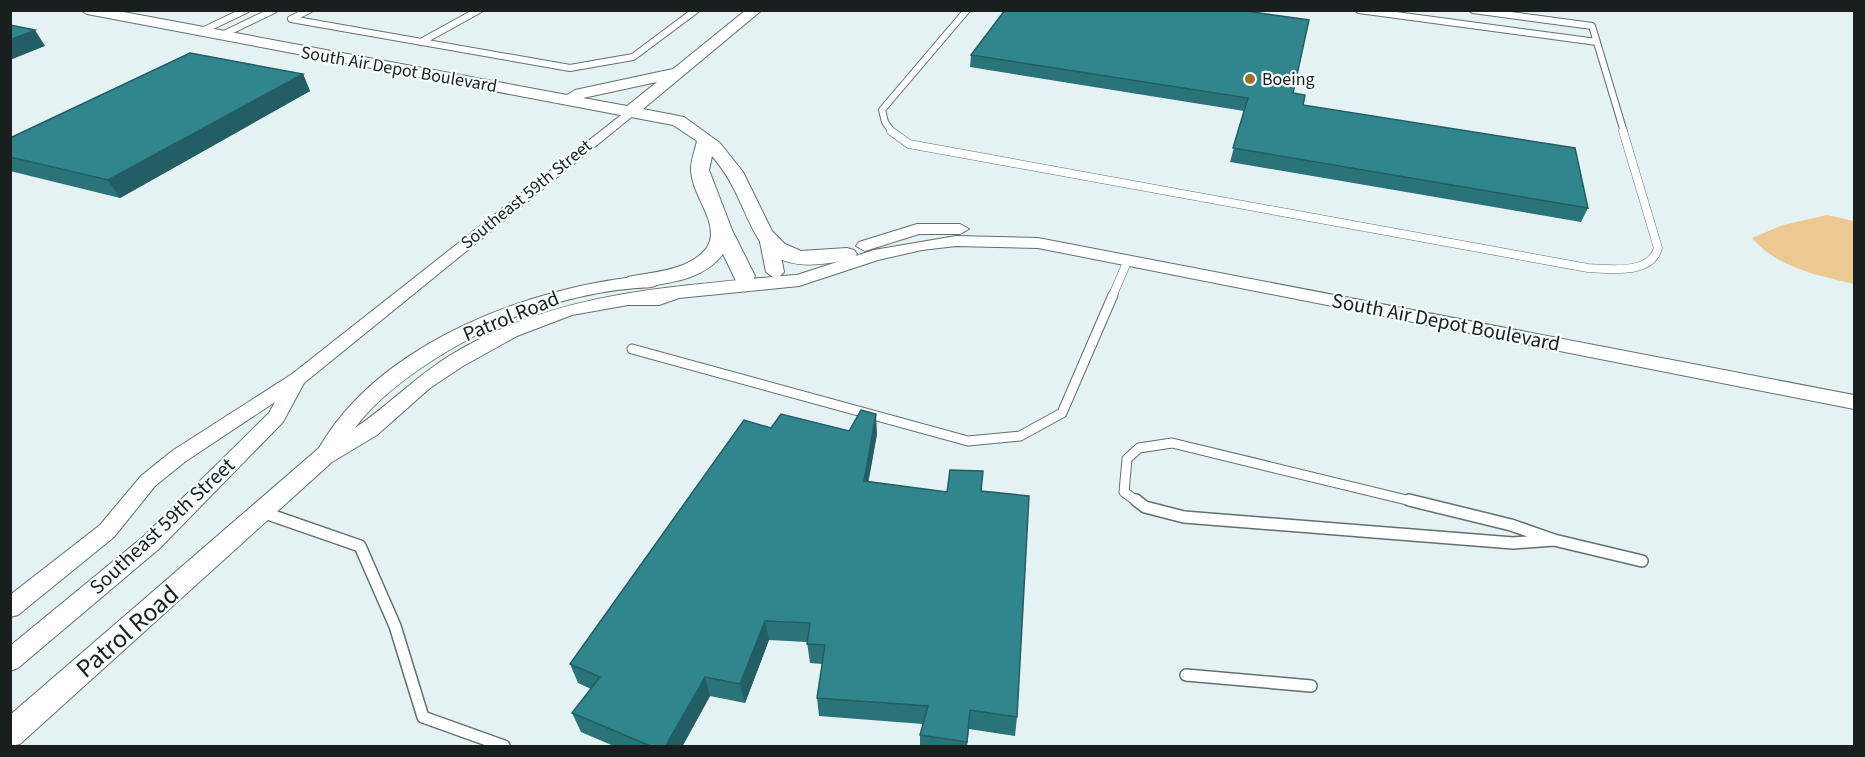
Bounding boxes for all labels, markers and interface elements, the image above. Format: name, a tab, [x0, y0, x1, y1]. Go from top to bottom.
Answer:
street label: South Air Depot Boulevard	[299, 40, 499, 99]
place label: Boeing	[1262, 67, 1315, 92]
marker: Boeing	[1243, 72, 1257, 86]
street label: Southeast 59th Street	[455, 134, 597, 255]
street label: Patrol Road	[458, 283, 564, 349]
street label: South Air Depot Boulevard	[1329, 285, 1563, 359]
street label: Southeast 59th Street	[83, 451, 241, 601]
street label: Patrol Road	[68, 576, 187, 687]

